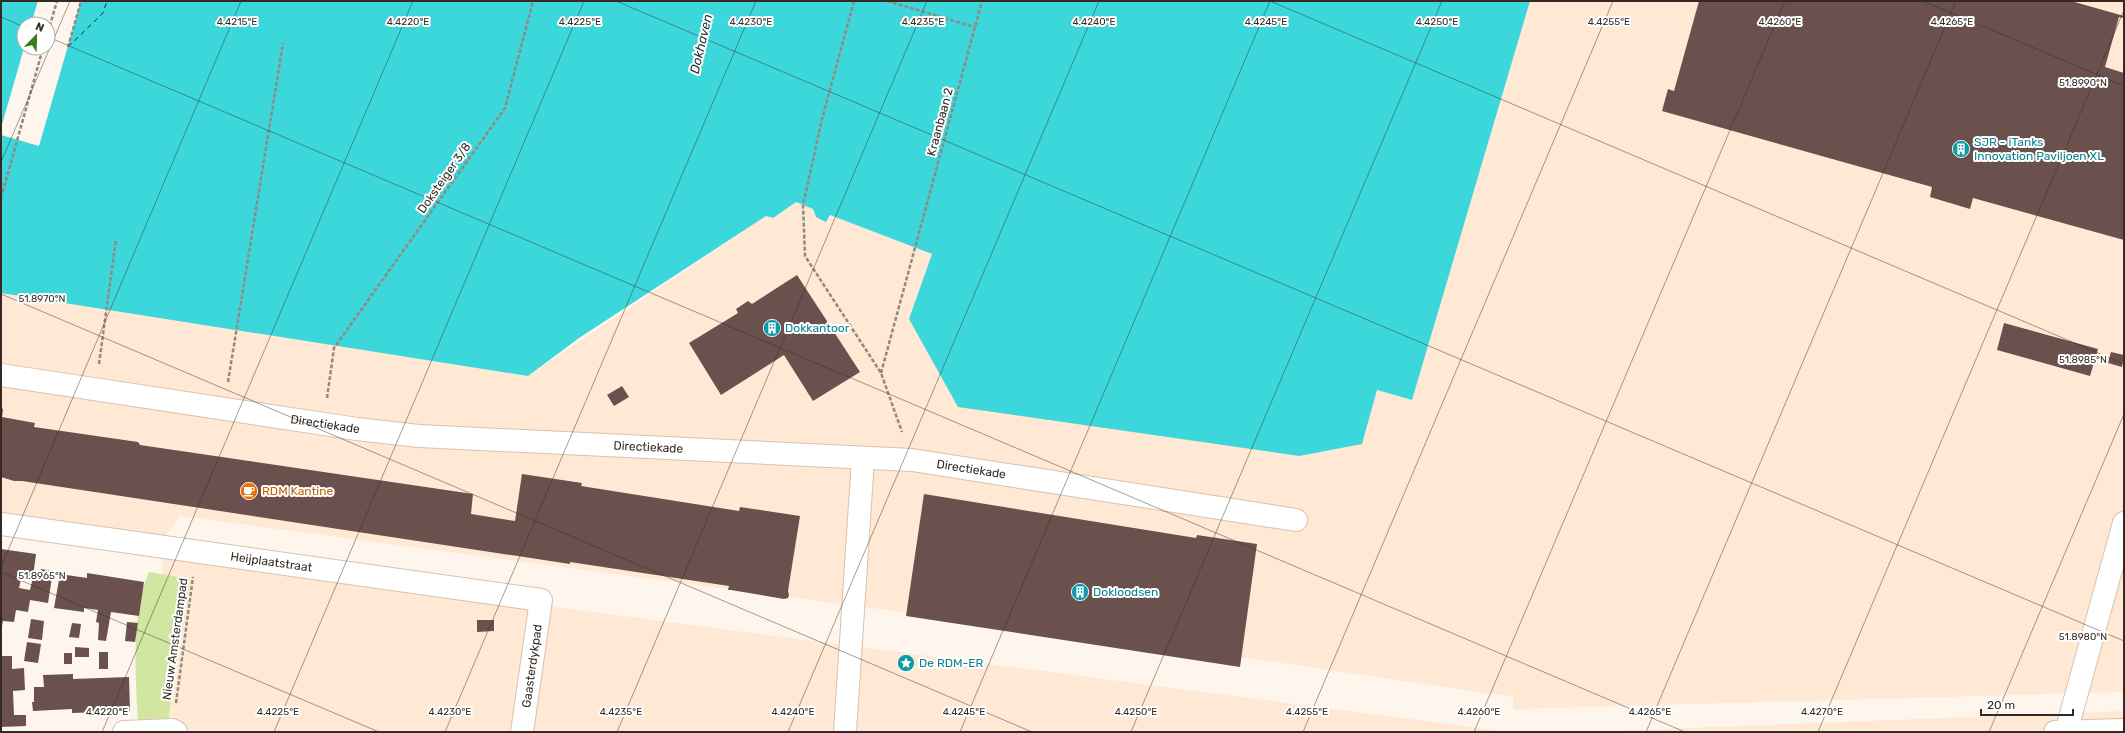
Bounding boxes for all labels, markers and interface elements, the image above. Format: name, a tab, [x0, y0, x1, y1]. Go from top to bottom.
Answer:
water label: Dokhaven	[687, 13, 715, 75]
north arrow	[16, 16, 56, 56]
text: 4.4215°E	[217, 16, 257, 28]
text: 4.4220°E	[387, 16, 429, 28]
text: 4.4225°E	[559, 16, 601, 28]
text: 4.4230°E	[730, 16, 772, 28]
text: 4.4235°E	[902, 16, 944, 28]
text: 4.4240°E	[1073, 16, 1115, 28]
text: 4.4245°E	[1245, 16, 1287, 28]
text: 4.4250°E	[1416, 16, 1458, 28]
text: 4.4255°E	[1588, 16, 1630, 28]
text: 4.4260°E	[1759, 16, 1801, 28]
text: 4.4265°E	[1931, 16, 1973, 28]
text: N	[34, 20, 46, 35]
text: 51.8990°N	[2059, 77, 2107, 89]
street label: Kraanbaan 2	[924, 86, 956, 158]
place label: SJR - iTanks Innovation Paviljoen XL	[1974, 135, 2104, 163]
building icon: SJR - iTanks Innovation Paviljoen XL	[1951, 139, 1971, 159]
street label: Doksteiger 3/8	[414, 140, 474, 216]
text: 51.8970°N	[18, 293, 66, 305]
building icon: Dokkantoor	[762, 318, 782, 338]
place label: Dokkantoor	[785, 321, 850, 335]
text: 51.8985°N	[2059, 354, 2107, 366]
street label: Directiekade	[290, 412, 361, 436]
street label: Directiekade	[613, 438, 684, 456]
street label: Directiekade	[936, 457, 1007, 482]
cafe icon: RDM Kantine	[239, 481, 259, 501]
place label: RDM Kantine	[262, 484, 333, 498]
street label: Heijplaatstraat	[230, 549, 313, 575]
text: 51.8965°N	[18, 570, 66, 582]
street label: Nieuw Amsterdampad	[159, 577, 191, 701]
building icon: Dokloodsen	[1070, 582, 1090, 602]
place label: Dokloodsen	[1093, 585, 1158, 599]
street label: Gaasterdykpad	[519, 623, 545, 709]
text: 51.8980°N	[2059, 631, 2107, 643]
place icon: De RDM-ER	[896, 653, 916, 673]
place label: De RDM-ER	[919, 656, 983, 670]
scale bar	[1981, 691, 2073, 717]
text: 20 m	[1987, 698, 2015, 712]
text: 4.4220°E	[86, 706, 128, 718]
text: 4.4225°E	[257, 706, 299, 718]
text: 4.4230°E	[429, 706, 471, 718]
text: 4.4235°E	[600, 706, 642, 718]
text: 4.4240°E	[772, 706, 814, 718]
text: 4.4245°E	[943, 706, 985, 718]
text: 4.4250°E	[1115, 706, 1157, 718]
text: 4.4255°E	[1286, 706, 1328, 718]
text: 4.4260°E	[1458, 706, 1500, 718]
text: 4.4265°E	[1629, 706, 1671, 718]
text: 4.4270°E	[1801, 706, 1843, 718]

